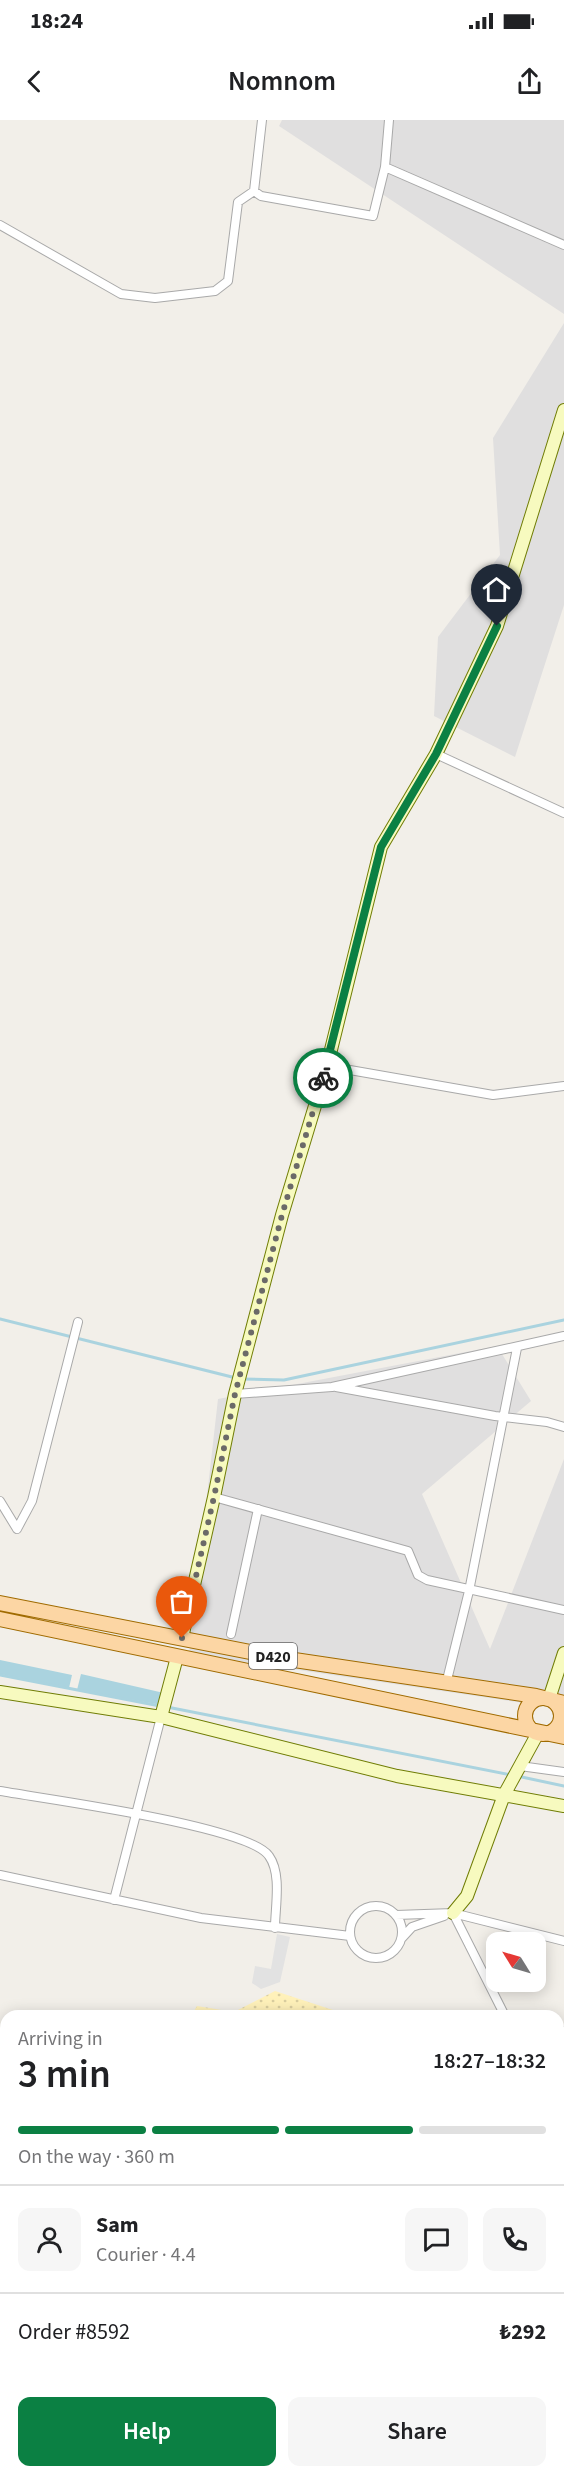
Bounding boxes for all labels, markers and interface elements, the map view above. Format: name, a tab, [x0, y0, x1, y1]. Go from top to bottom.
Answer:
text: 18:24	[30, 5, 83, 37]
text: Nomnom	[228, 62, 336, 101]
icon: back	[18, 65, 51, 98]
icon: share	[513, 65, 546, 98]
pin	[471, 564, 522, 626]
icon: home	[480, 573, 513, 606]
courier	[293, 1048, 353, 1108]
icon: bike	[307, 1062, 340, 1095]
pin	[156, 1576, 207, 1638]
icon: bag	[165, 1585, 198, 1618]
road number: D420	[249, 1643, 297, 1669]
north arrow	[486, 1932, 546, 1992]
map controls	[486, 1932, 546, 1992]
text: Arriving in	[18, 2025, 103, 2053]
text: 18:27–18:32	[433, 2045, 546, 2077]
text: 3 min	[18, 2047, 111, 2103]
text: On the way · 360 m	[18, 2143, 175, 2171]
button: person	[18, 2208, 81, 2271]
button: chat	[405, 2208, 468, 2271]
button: phone	[483, 2208, 546, 2271]
text: Sam	[96, 2209, 139, 2241]
text: Courier · 4.4	[96, 2241, 196, 2269]
text: Order #8592	[18, 2316, 130, 2348]
text: ₺292	[500, 2316, 546, 2348]
button: Help	[18, 2397, 276, 2466]
button: Share	[288, 2397, 546, 2466]

